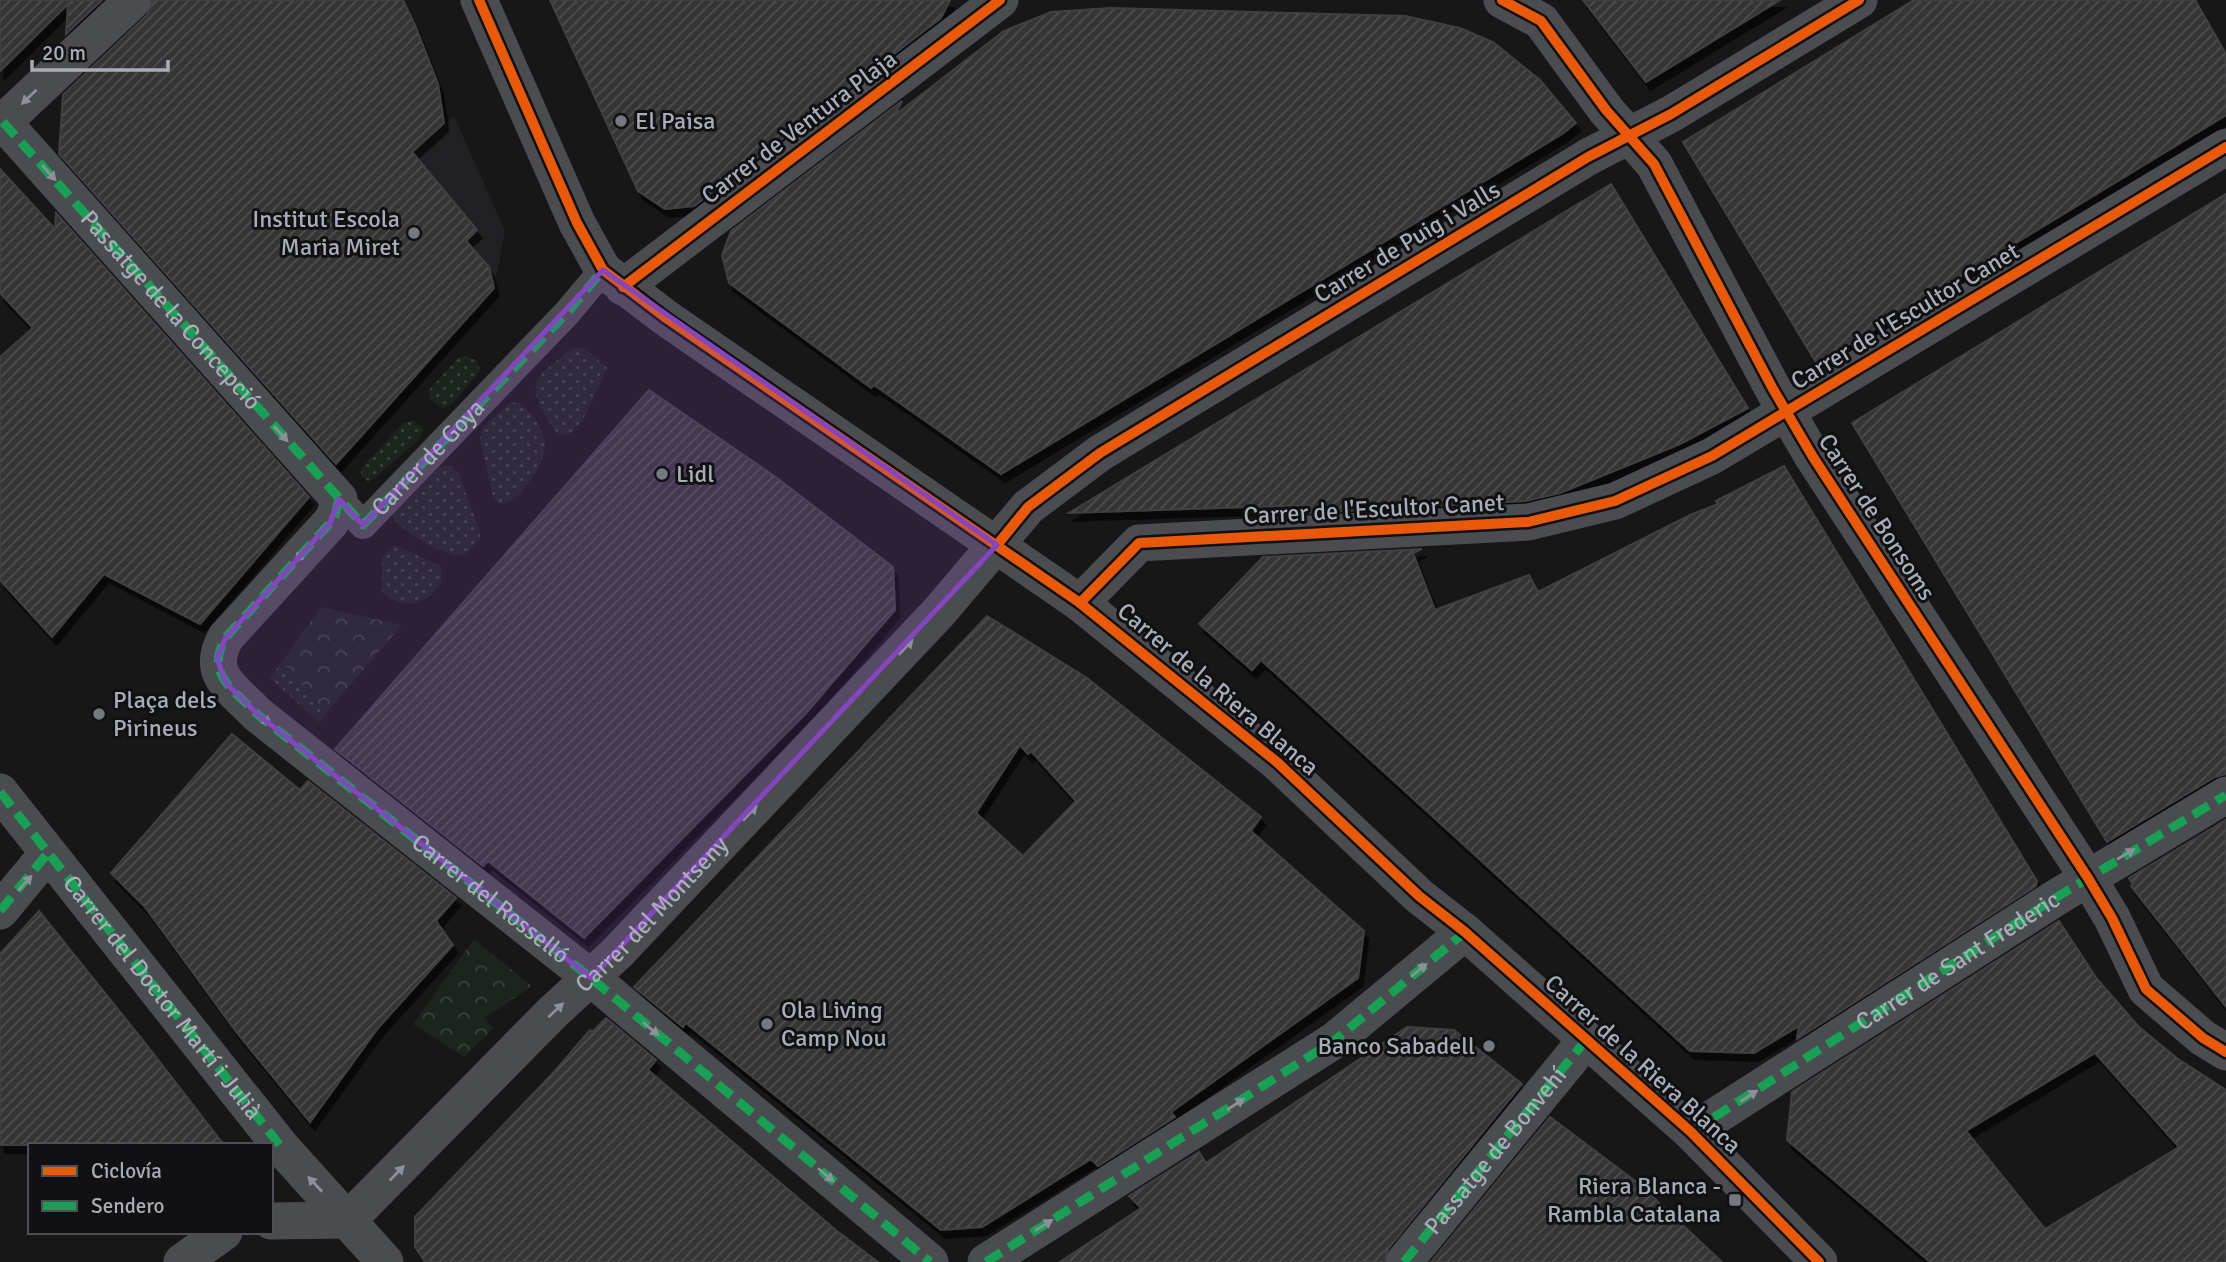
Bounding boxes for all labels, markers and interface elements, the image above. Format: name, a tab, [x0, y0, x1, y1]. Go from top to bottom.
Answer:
scale bar	[32, 28, 168, 72]
text: 20 m	[42, 40, 86, 66]
street label: Carrer de Ventura Plaja	[695, 44, 903, 210]
one-way arrow	[21, 88, 38, 104]
place label: El Paisa	[635, 106, 715, 136]
marker: El Paisa	[613, 113, 629, 129]
one-way arrow	[40, 164, 56, 181]
street label: Carrer de Puig i Valls	[1309, 175, 1505, 309]
street label: Passatge de la Concepció	[74, 204, 268, 416]
place label: Institut Escola Maria Miret	[252, 204, 400, 262]
marker: Institut Escola Maria Miret	[406, 225, 422, 241]
street label: Carrer de l'Escultor Canet	[1785, 236, 2025, 396]
street label: Carrer de Goya	[365, 393, 491, 522]
one-way arrow	[273, 425, 289, 442]
street label: Carrer de Bonsoms	[1812, 428, 1942, 606]
place label: Lidl	[676, 459, 714, 489]
marker: Lidl	[654, 466, 670, 482]
street label: Carrer de l'Escultor Canet	[1243, 487, 1505, 531]
one-way arrow	[294, 545, 310, 562]
street label: Carrer de la Riera Blanca	[1111, 596, 1325, 782]
one-way arrow	[897, 639, 913, 656]
place label: Plaça dels Pirineus	[113, 685, 217, 743]
marker: Plaça dels Pirineus	[91, 706, 107, 722]
one-way arrow	[254, 711, 272, 726]
one-way arrow	[741, 804, 758, 821]
street label: Carrer del Rosselló	[406, 827, 575, 970]
street label: Carrer del Montseny	[569, 830, 735, 999]
one-way arrow	[2117, 848, 2136, 861]
street label: Carrer del Doctor Martí i Julià	[57, 869, 269, 1126]
one-way arrow	[17, 874, 32, 891]
street label: Carrer de Sant Frederic	[1850, 884, 2065, 1037]
one-way arrow	[1410, 962, 1428, 978]
street label: Carrer de la Riera Blanca	[1539, 968, 1747, 1160]
place label: Ola Living Camp Nou	[781, 995, 887, 1053]
one-way arrow	[547, 1002, 565, 1018]
marker: Ola Living Camp Nou	[759, 1016, 775, 1032]
one-way arrow	[643, 1021, 660, 1036]
place label: Banco Sabadell	[1317, 1031, 1475, 1061]
marker: Banco Sabadell	[1481, 1038, 1497, 1054]
street label: Passatge de Bonvehí	[1418, 1060, 1573, 1241]
one-way arrow	[1740, 1089, 1758, 1103]
one-way arrow	[1226, 1097, 1246, 1110]
legend	[28, 1143, 273, 1234]
text: Ciclovía	[91, 1158, 162, 1184]
one-way arrow	[388, 1165, 405, 1181]
one-way arrow	[817, 1167, 834, 1182]
place label: Riera Blanca - Rambla Catalana	[1547, 1171, 1721, 1229]
one-way arrow	[307, 1175, 323, 1193]
marker: Riera Blanca - Rambla Catalana	[1727, 1192, 1743, 1208]
text: Sendero	[91, 1193, 165, 1219]
one-way arrow	[1034, 1219, 1053, 1232]

